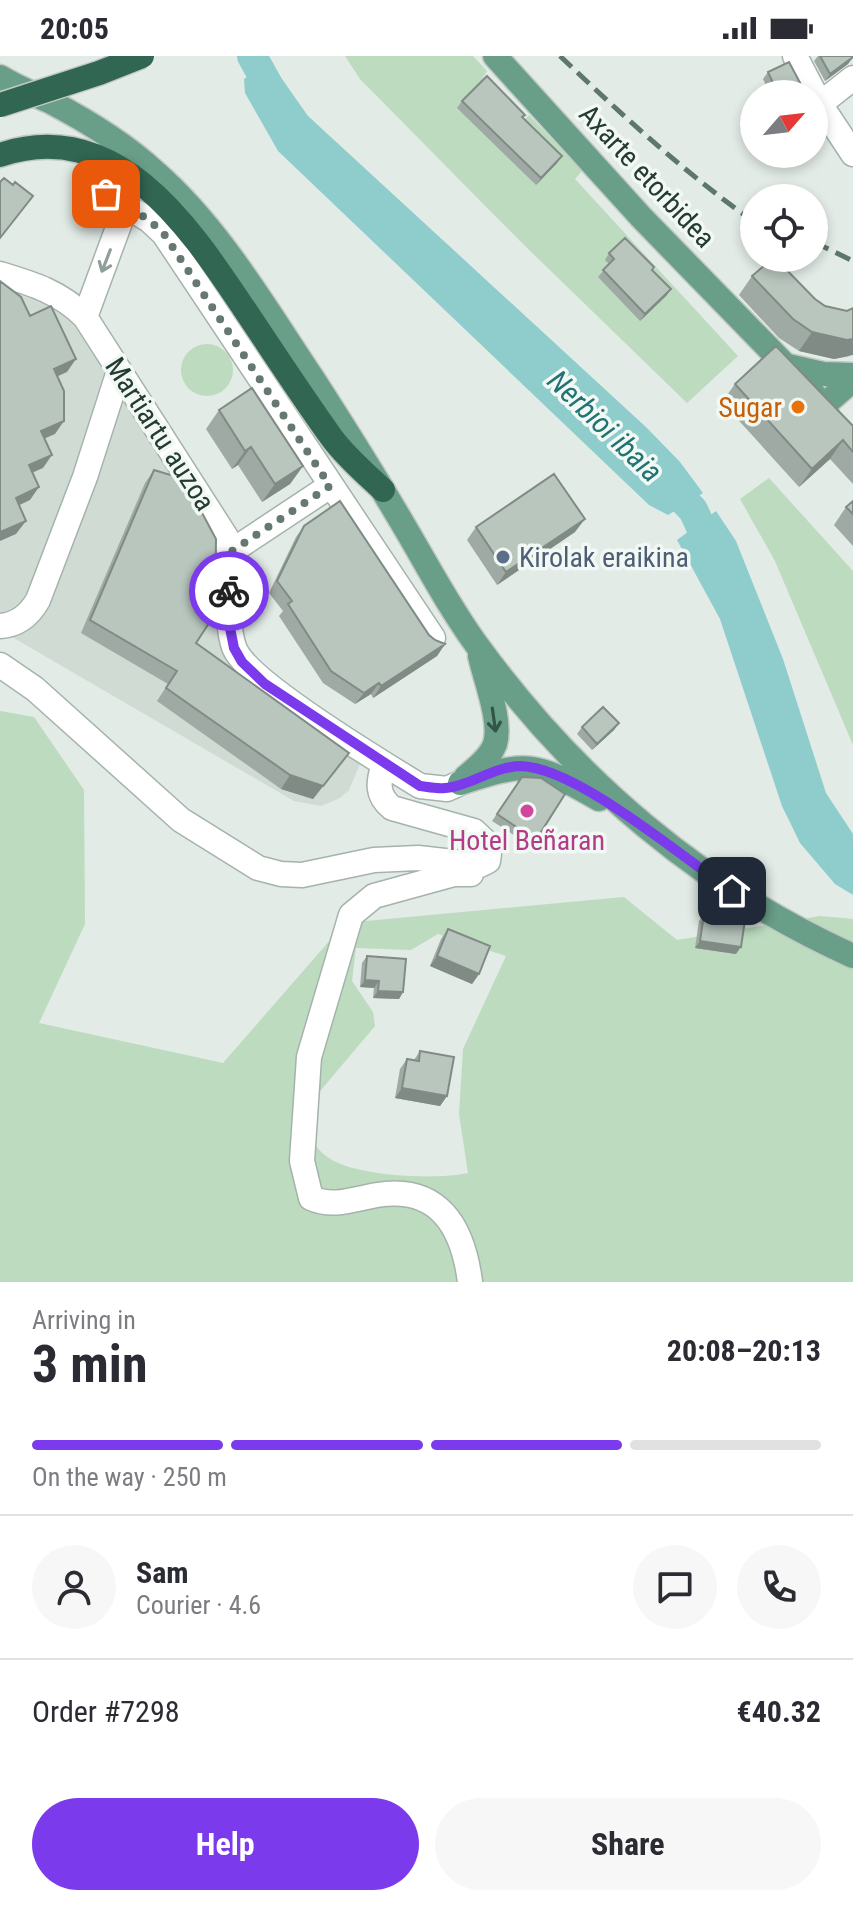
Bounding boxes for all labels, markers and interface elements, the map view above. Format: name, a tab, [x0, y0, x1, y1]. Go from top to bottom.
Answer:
text: 20:05	[40, 11, 109, 46]
north arrow	[740, 80, 828, 168]
map controls	[740, 80, 828, 272]
street label: Axarte etorbidea	[572, 98, 722, 254]
pin	[72, 160, 140, 228]
icon: bag	[84, 172, 128, 216]
button: locate	[740, 184, 828, 272]
one-way arrow	[97, 249, 112, 274]
street label: Martiartu auzoa	[98, 351, 222, 517]
water label: Nerbioi ibaia	[541, 363, 669, 489]
place label: Sugar	[718, 391, 782, 424]
marker: Sugar	[789, 398, 807, 416]
place label: Kirolak eraikina	[519, 541, 689, 574]
marker: Kirolak eraikina	[494, 548, 512, 566]
courier	[189, 551, 269, 631]
icon: bike	[207, 569, 251, 613]
one-way arrow	[487, 707, 502, 733]
marker: Hotel Beñaran	[518, 802, 536, 820]
place label: Hotel Beñaran	[449, 824, 605, 857]
pin	[698, 857, 766, 925]
icon: home	[710, 869, 754, 913]
text: Arriving in	[32, 1305, 136, 1335]
text: 20:08–20:13	[667, 1333, 821, 1368]
text: 3 min	[32, 1334, 148, 1395]
text: On the way · 250 m	[32, 1462, 227, 1492]
button: person	[32, 1545, 116, 1629]
button: chat	[633, 1545, 717, 1629]
button: phone	[737, 1545, 821, 1629]
text: Sam	[136, 1555, 189, 1590]
text: Courier · 4.6	[136, 1590, 261, 1620]
text: Order #7298	[32, 1694, 180, 1729]
text: €40.32	[736, 1694, 821, 1729]
button: Help	[32, 1798, 419, 1890]
button: Share	[435, 1798, 821, 1890]

